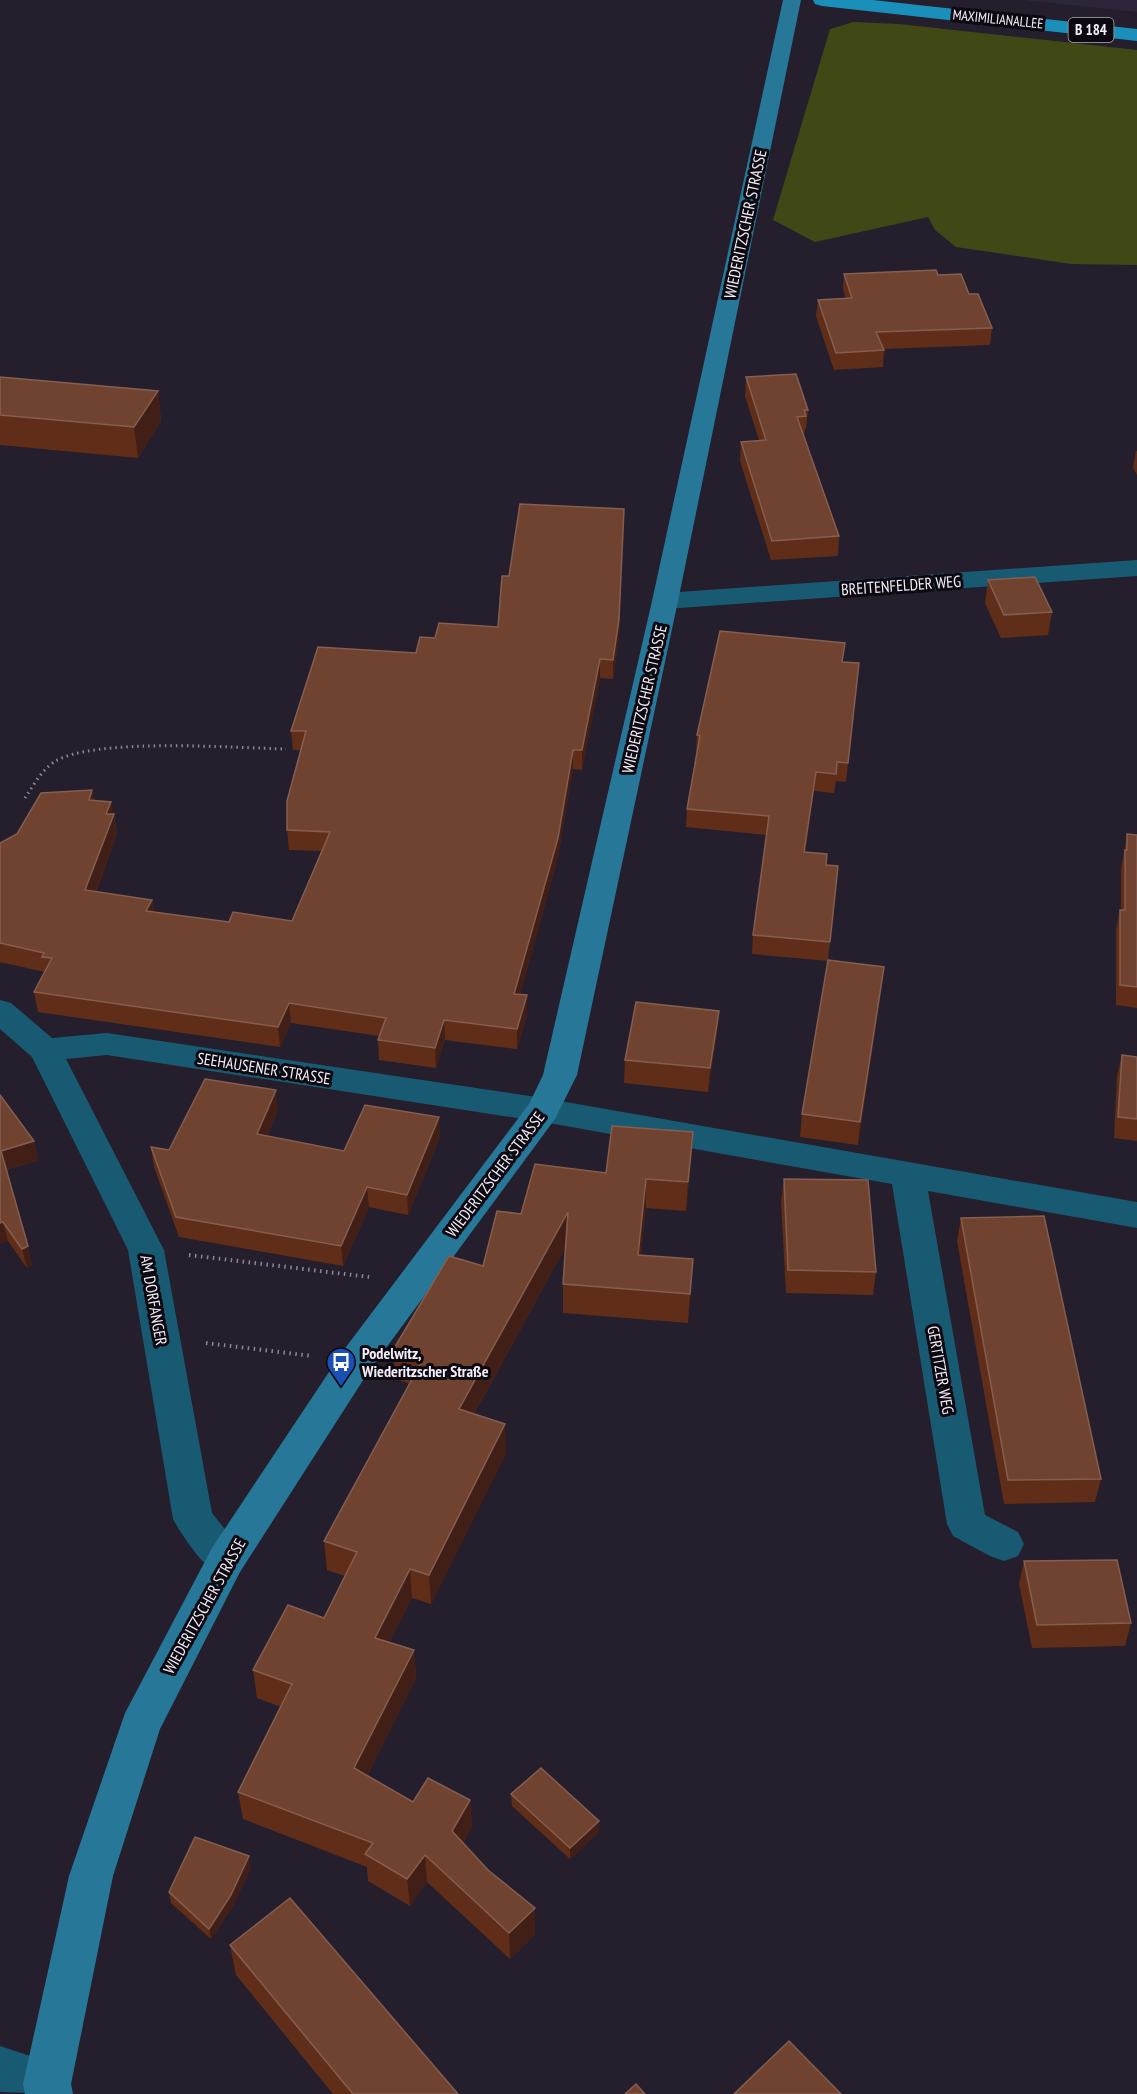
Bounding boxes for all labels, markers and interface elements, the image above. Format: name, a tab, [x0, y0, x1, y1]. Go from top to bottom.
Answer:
street label: MAXIMILIANALLEE	[952, 5, 1044, 33]
road number: B 184	[1068, 18, 1114, 42]
street label: WIEDERITZSCHER STRASSE	[719, 148, 771, 300]
street label: BREITENFELDER WEG	[840, 571, 962, 599]
street label: WIEDERITZSCHER STRASSE	[617, 623, 671, 775]
street label: SEEHAUSENER STRASSE	[196, 1048, 332, 1088]
street label: WIEDERITZSCHER STRASSE	[441, 1107, 549, 1241]
street label: AM DORFANGER	[136, 1253, 172, 1347]
street label: GERTITZER WEG	[923, 1324, 959, 1416]
place label: Podelwitz, Wiederitzscher Straße	[361, 1343, 489, 1381]
bus stop icon: Podelwitz, Wiederitzscher Straße	[325, 1346, 357, 1388]
street label: WIEDERITZSCHER STRASSE	[158, 1535, 250, 1677]

